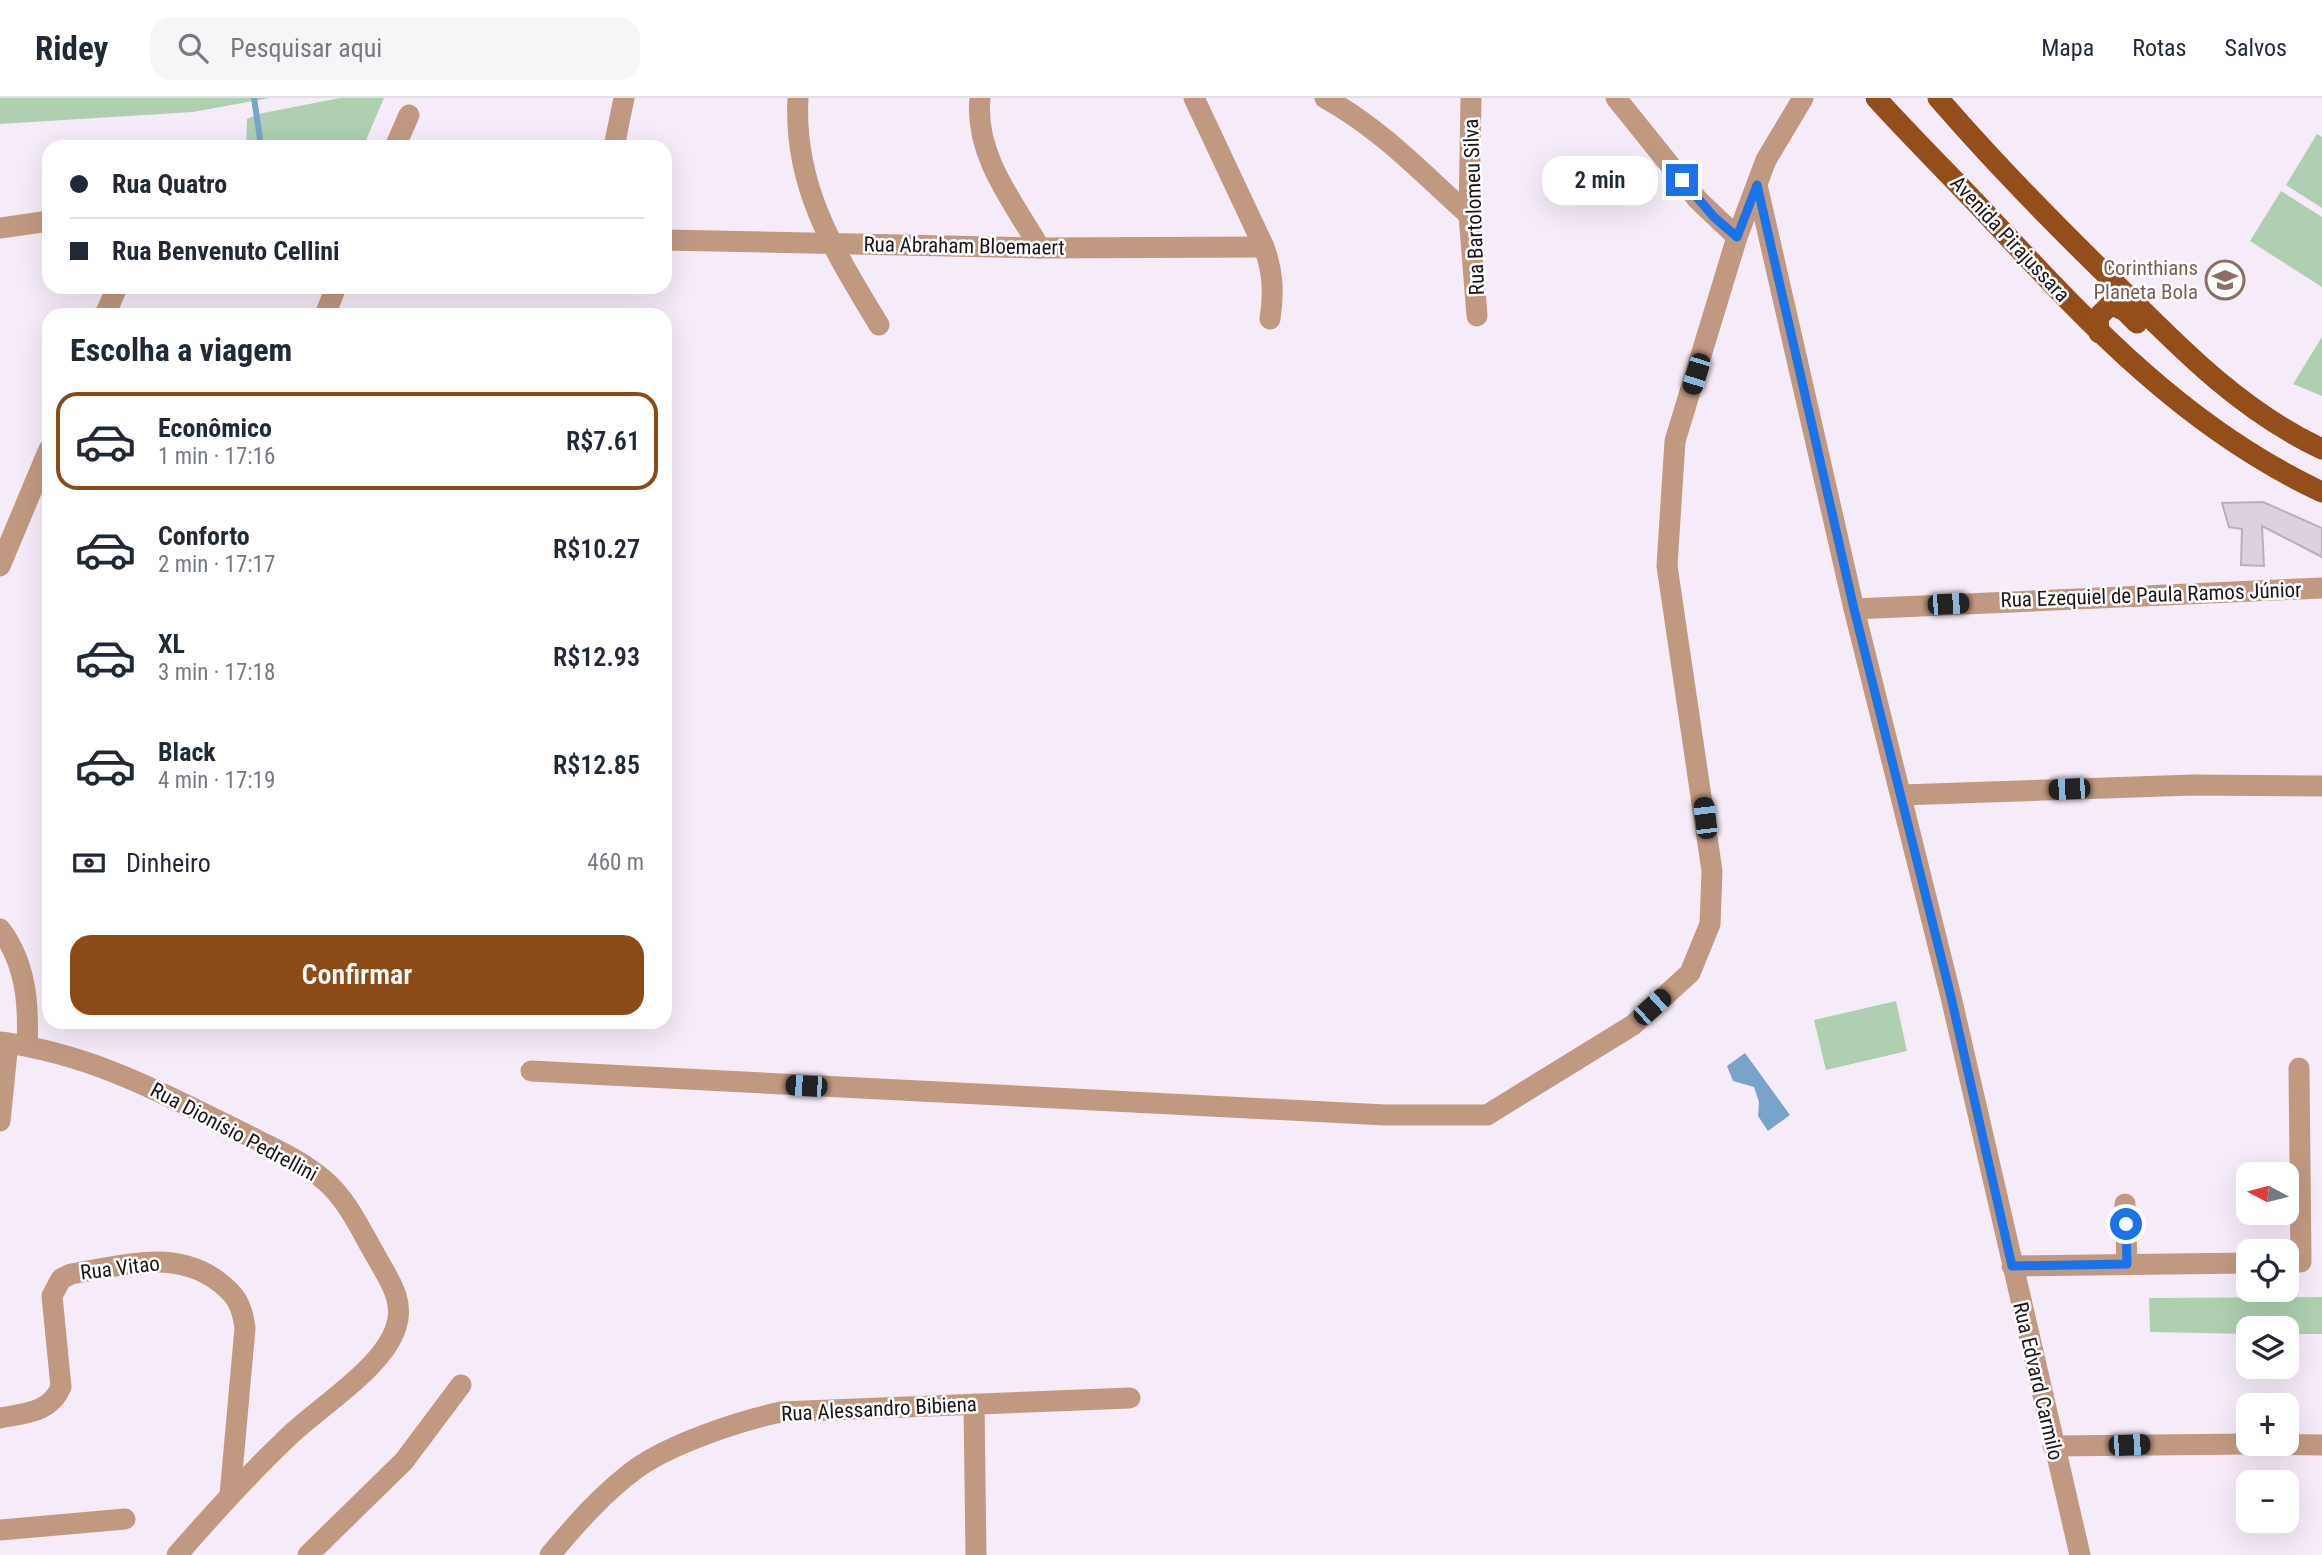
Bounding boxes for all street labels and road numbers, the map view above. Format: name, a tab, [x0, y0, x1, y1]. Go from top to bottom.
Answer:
street label: Rua Bartolomeu Silva	[1459, 118, 1489, 296]
street label: Avenida Pirajussara	[1946, 171, 2074, 307]
street label: Rua Abraham Bloemaert	[863, 232, 1065, 260]
street label: Rua Ezequiel de Paula Ramos Júnior	[2000, 578, 2302, 612]
street label: Rua Dionísio Pedrellini	[146, 1078, 322, 1186]
street label: Rua Vitao	[79, 1251, 161, 1285]
street label: Rua Edvard Carmilo	[2008, 1300, 2068, 1462]
street label: Rua Alessandro Bibiena	[781, 1392, 977, 1426]

